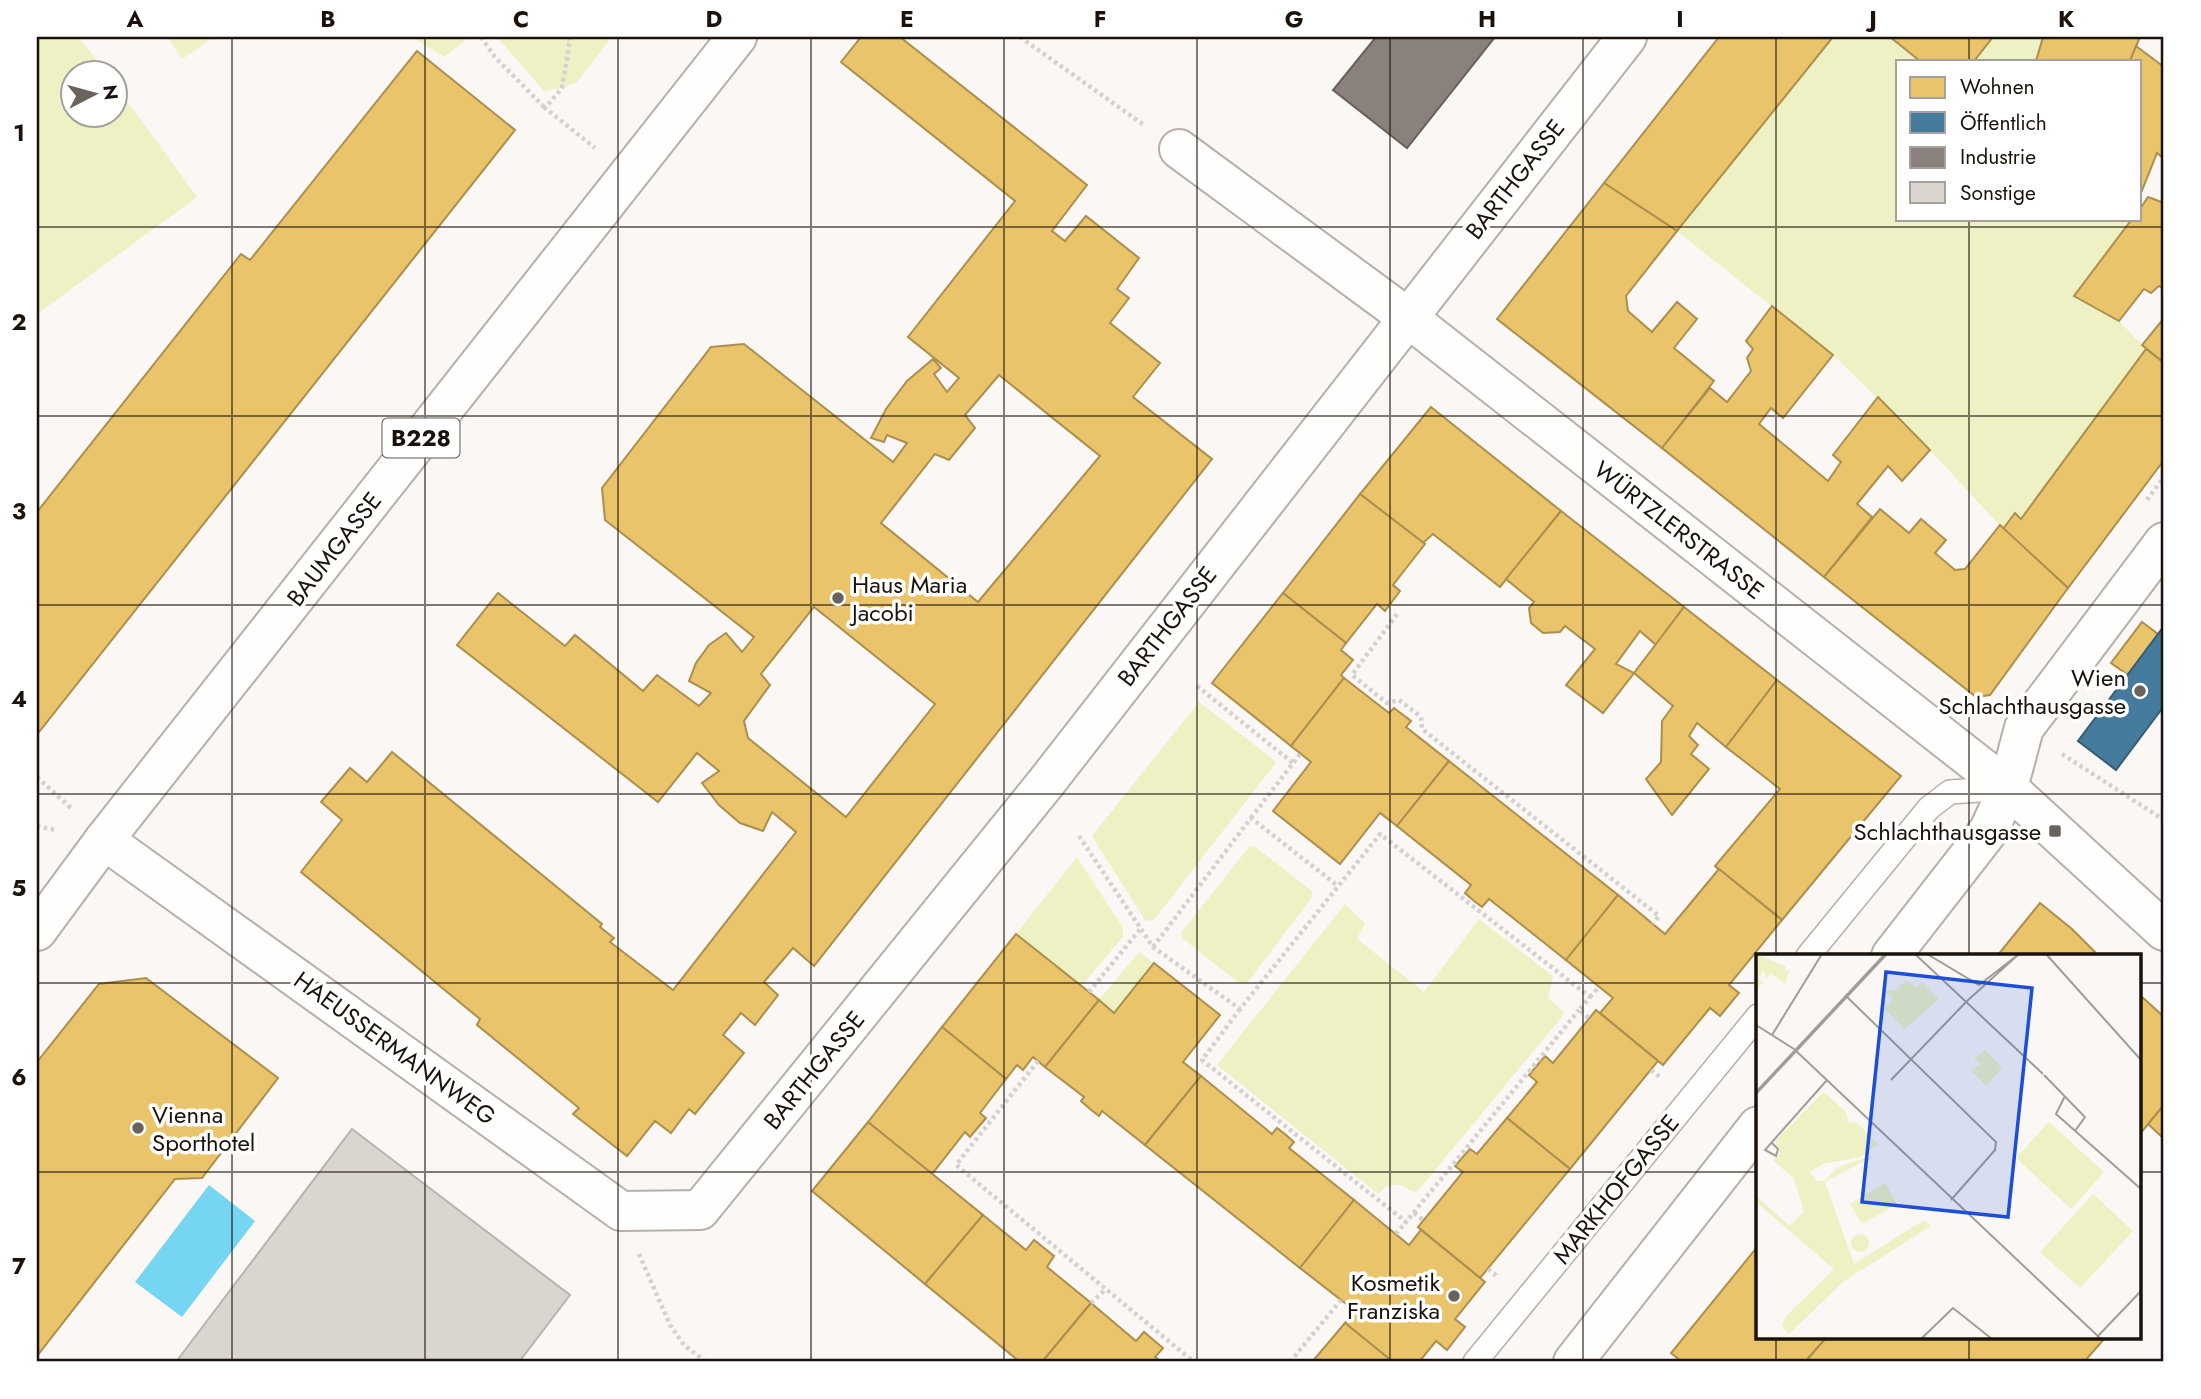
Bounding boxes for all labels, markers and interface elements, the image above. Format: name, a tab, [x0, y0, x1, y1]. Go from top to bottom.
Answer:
text: A	[126, 2, 144, 36]
text: B	[320, 2, 336, 36]
text: C	[513, 2, 529, 36]
text: D	[706, 2, 723, 36]
text: E	[900, 2, 914, 36]
text: F	[1094, 2, 1106, 36]
text: G	[1285, 2, 1303, 36]
text: H	[1478, 2, 1496, 36]
text: I	[1676, 2, 1684, 36]
text: J	[1865, 2, 1877, 36]
text: K	[2058, 2, 2075, 36]
north arrow	[60, 60, 130, 130]
legend	[1896, 60, 2142, 220]
text: Wohnen	[1960, 72, 2034, 102]
text: N	[96, 83, 125, 101]
text: Öffentlich	[1960, 108, 2047, 138]
street label: BARTHGASSE	[1457, 112, 1573, 246]
text: 1	[13, 116, 25, 150]
text: Industrie	[1960, 142, 2036, 172]
text: Sonstige	[1960, 178, 2036, 208]
text: 2	[11, 305, 27, 339]
road number: B228	[382, 418, 460, 458]
street label: WÜRTZLERSTRASSE	[1586, 452, 1772, 608]
street label: BAUMGASSE	[278, 484, 390, 614]
text: 3	[12, 494, 26, 528]
street label: BARTHGASSE	[1109, 559, 1225, 693]
place label: Haus Maria Jacobi	[849, 567, 967, 630]
marker: Haus Maria Jacobi	[830, 590, 846, 606]
place label: Wien Schlachthausgasse	[1939, 660, 2126, 723]
text: 4	[11, 682, 27, 716]
marker: Wien Schlachthausgasse	[2132, 683, 2148, 699]
place label: Schlachthausgasse	[1854, 814, 2041, 849]
marker: Schlachthausgasse	[2047, 823, 2063, 839]
text: 5	[12, 871, 26, 905]
inset map	[1756, 954, 2142, 1340]
street label: HAEUSSERMANNWEG	[287, 963, 503, 1133]
street label: BARTHGASSE	[755, 1003, 873, 1137]
text: 6	[11, 1060, 27, 1094]
place label: Vienna Sporthotel	[152, 1097, 255, 1160]
street label: MARKHOFGASSE	[1545, 1107, 1687, 1271]
marker: Vienna Sporthotel	[130, 1120, 146, 1136]
text: 7	[12, 1249, 26, 1283]
place label: Kosmetik Franziska	[1347, 1265, 1440, 1328]
marker: Kosmetik Franziska	[1446, 1288, 1462, 1304]

